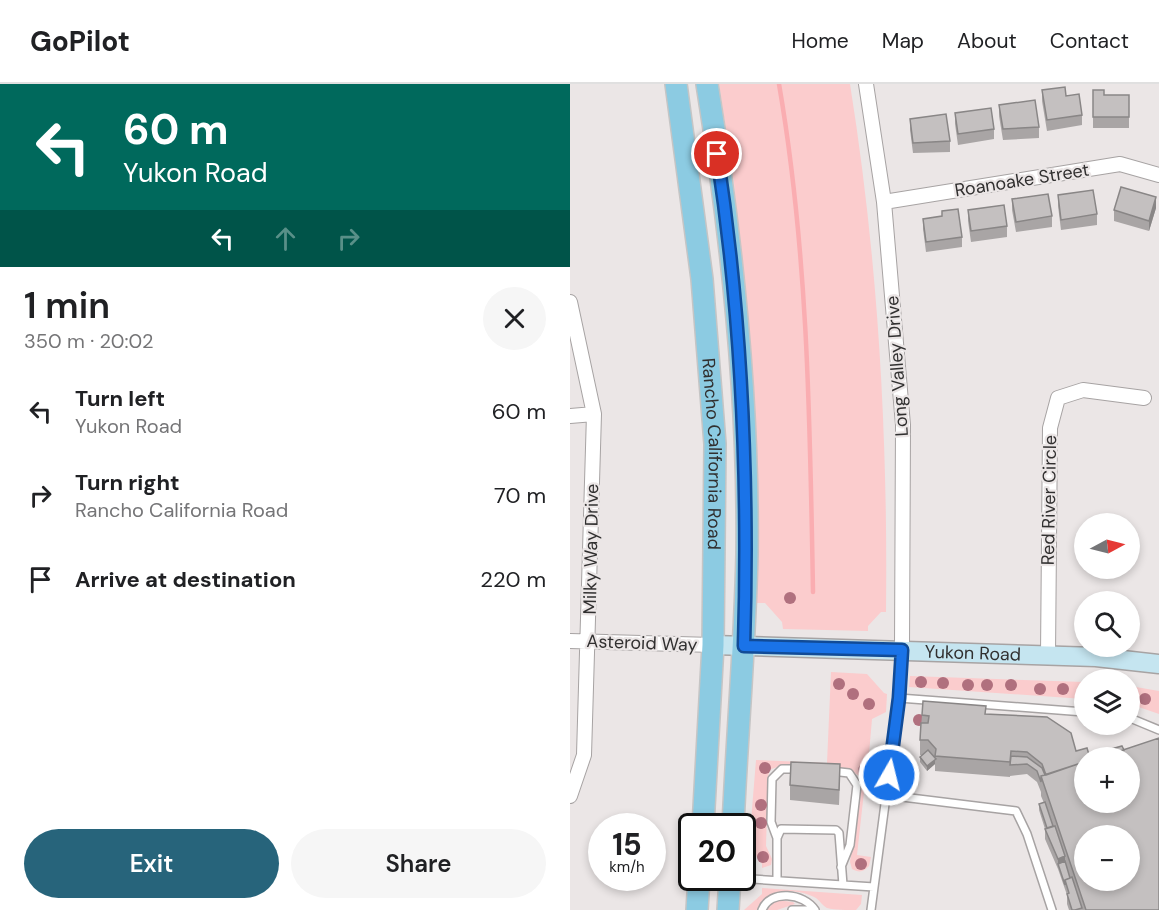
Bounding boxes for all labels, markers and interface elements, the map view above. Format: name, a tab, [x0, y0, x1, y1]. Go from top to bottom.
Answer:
text: GoPilot	[30, 23, 130, 60]
text: Home	[791, 27, 849, 55]
text: Map	[882, 27, 924, 55]
text: About	[957, 27, 1017, 55]
text: Contact	[1050, 27, 1129, 55]
text: 60 m	[123, 102, 229, 157]
icon: left	[24, 108, 102, 186]
pin	[691, 128, 742, 179]
icon: arrive	[700, 137, 733, 170]
text: Yukon Road	[123, 155, 268, 190]
street label: Roanoake Street	[953, 158, 1091, 202]
icon: left	[206, 222, 239, 255]
icon: ahead	[269, 222, 302, 255]
icon: right	[332, 222, 365, 255]
text: 1 min	[24, 282, 110, 329]
button: close	[483, 287, 546, 350]
street label: Long Valley Drive	[880, 295, 914, 437]
text: 350 m · 20:02	[24, 328, 153, 354]
street label: Rancho California Road	[696, 357, 727, 550]
text: Turn left	[75, 384, 165, 413]
icon: left	[24, 395, 57, 428]
text: 60 m	[492, 397, 546, 426]
text: Yukon Road	[75, 413, 182, 439]
street label: Red River Circle	[1036, 435, 1062, 565]
text: Turn right	[75, 468, 180, 497]
icon: right	[24, 479, 57, 512]
text: 70 m	[494, 481, 546, 510]
street label: Milky Way Drive	[578, 483, 604, 615]
text: Rancho California Road	[75, 497, 288, 523]
north arrow	[1074, 513, 1140, 579]
map controls	[1074, 513, 1140, 891]
icon: arrive	[24, 563, 57, 596]
text: Arrive at destination	[75, 565, 296, 594]
text: 220 m	[480, 565, 546, 594]
button: search	[1074, 591, 1140, 657]
street label: Asteroid Way	[586, 629, 698, 657]
street label: Yukon Road	[924, 640, 1021, 667]
button: layers	[1074, 669, 1140, 735]
position arrow	[857, 743, 921, 807]
button: +	[1074, 747, 1140, 813]
speed limit sign: 20	[678, 813, 756, 891]
text: 15	[612, 825, 642, 864]
button: −	[1074, 825, 1140, 891]
button: Exit	[24, 829, 279, 898]
button: Share	[291, 829, 546, 898]
text: km/h	[609, 857, 645, 877]

